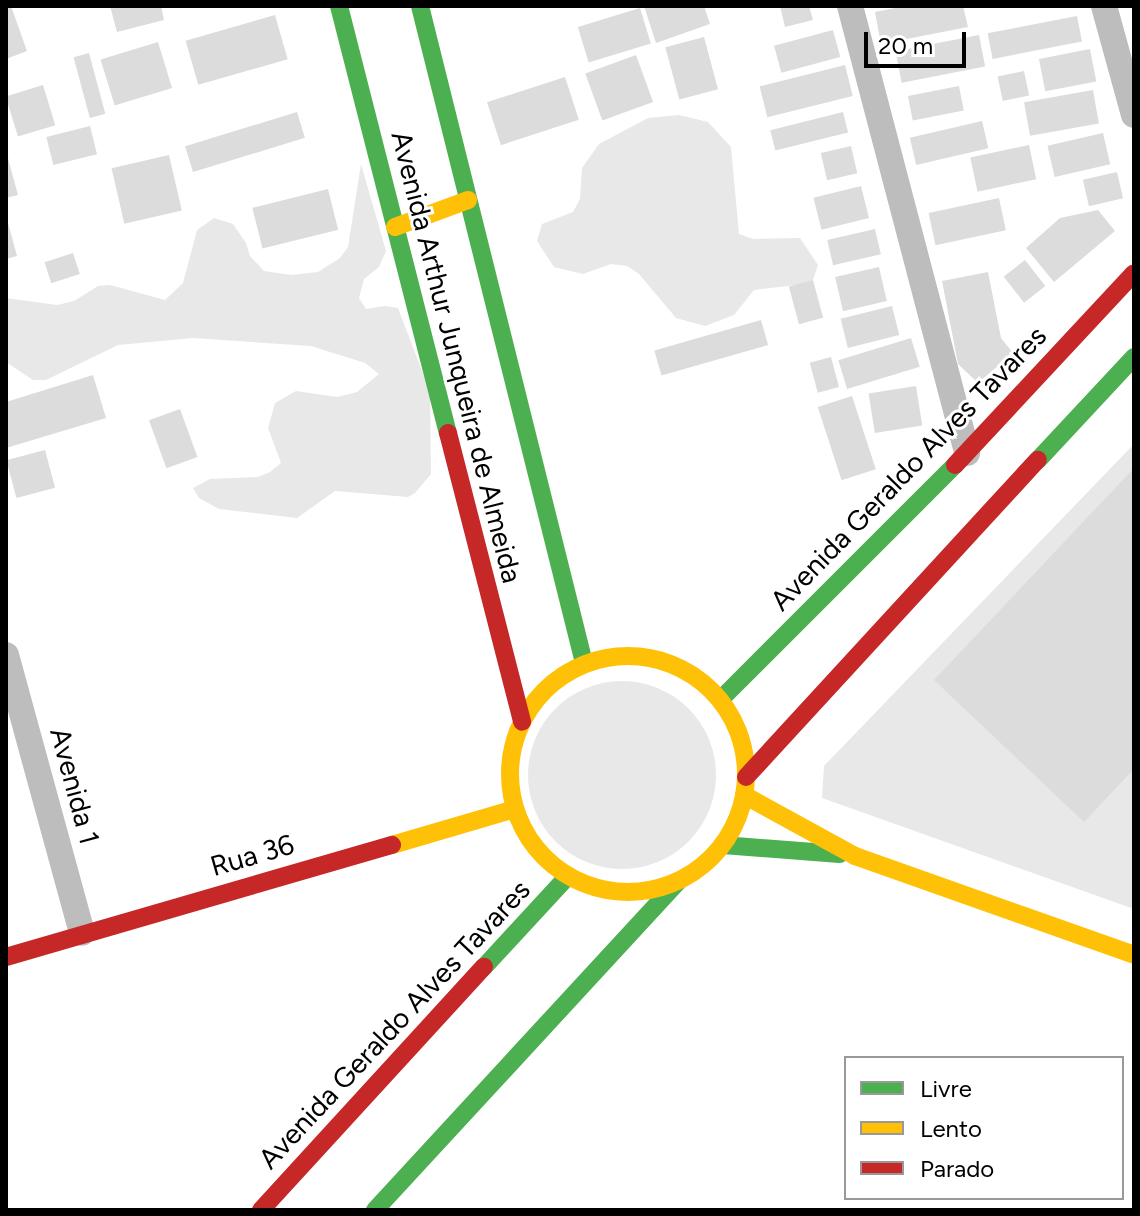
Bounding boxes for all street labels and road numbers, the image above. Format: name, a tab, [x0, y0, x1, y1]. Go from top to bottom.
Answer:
street label: Avenida Arthur Junqueira de Almeida	[385, 128, 529, 586]
street label: Avenida Geraldo Alves Tavares	[763, 319, 1053, 617]
street label: Avenida 1	[43, 724, 107, 848]
street label: Rua 36	[206, 827, 298, 883]
street label: Avenida Geraldo Alves Tavares	[251, 873, 537, 1175]

